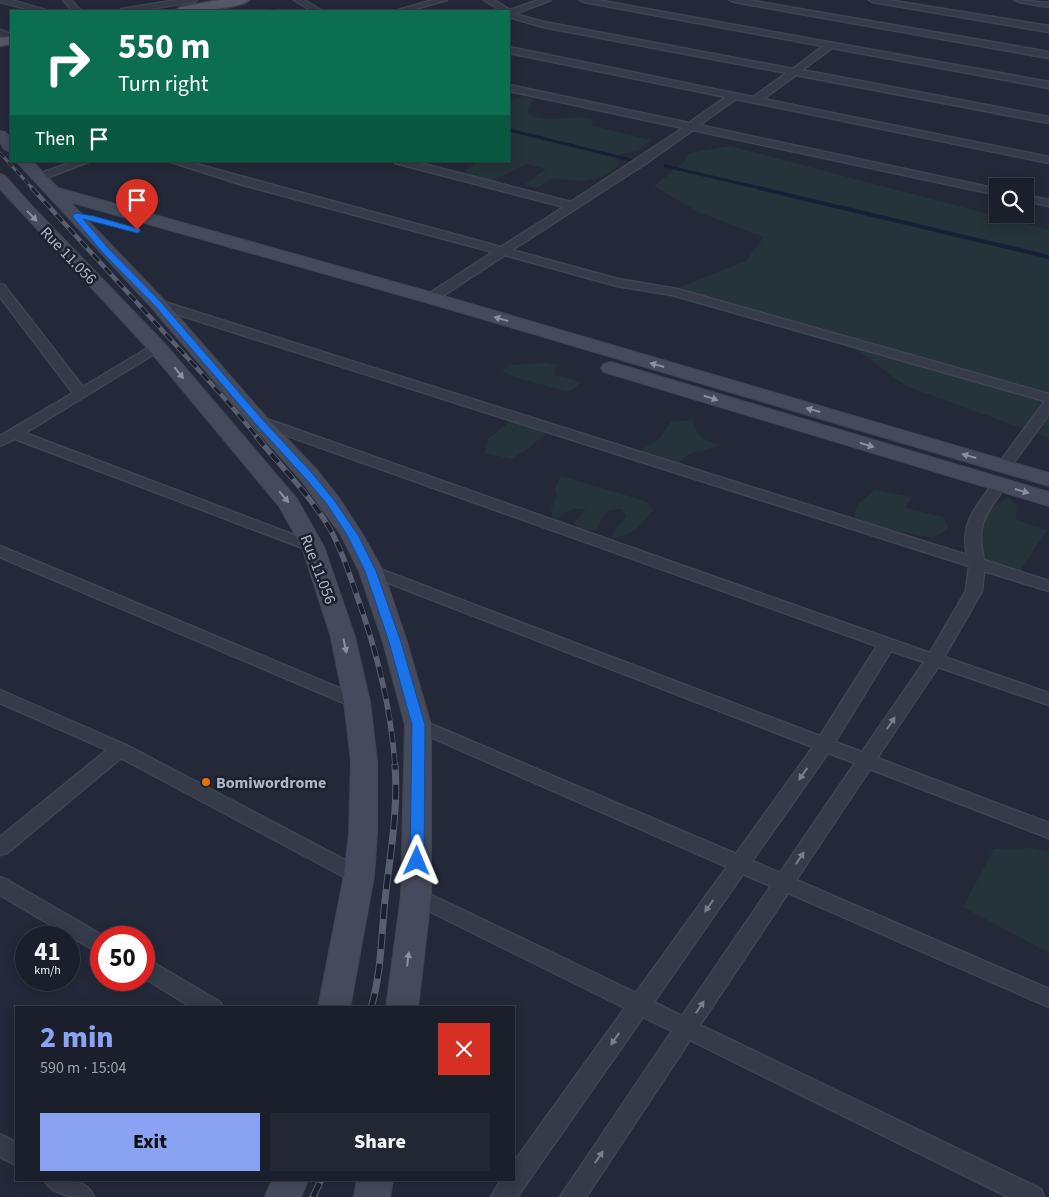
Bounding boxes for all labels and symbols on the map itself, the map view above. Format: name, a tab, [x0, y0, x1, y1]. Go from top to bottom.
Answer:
pin	[116, 179, 158, 230]
one-way arrow	[26, 210, 38, 222]
street label: Rue 11.056	[35, 222, 101, 290]
one-way arrow	[493, 314, 508, 322]
one-way arrow	[649, 360, 664, 368]
one-way arrow	[173, 366, 184, 379]
one-way arrow	[704, 395, 719, 403]
one-way arrow	[805, 406, 820, 414]
one-way arrow	[859, 441, 874, 449]
one-way arrow	[961, 452, 976, 460]
one-way arrow	[1015, 488, 1030, 496]
one-way arrow	[278, 491, 289, 504]
street label: Rue 11.056	[295, 531, 341, 607]
one-way arrow	[341, 639, 349, 654]
one-way arrow	[886, 717, 896, 730]
one-way arrow	[798, 767, 808, 780]
place label: Bomiwordrome	[216, 772, 326, 794]
marker: Bomiwordrome	[200, 776, 212, 788]
position arrow	[390, 834, 442, 886]
one-way arrow	[795, 851, 805, 865]
one-way arrow	[704, 899, 714, 913]
speed limit sign: 50	[90, 926, 155, 991]
one-way arrow	[404, 951, 412, 967]
one-way arrow	[695, 1001, 705, 1014]
one-way arrow	[610, 1032, 620, 1046]
one-way arrow	[594, 1150, 604, 1163]

